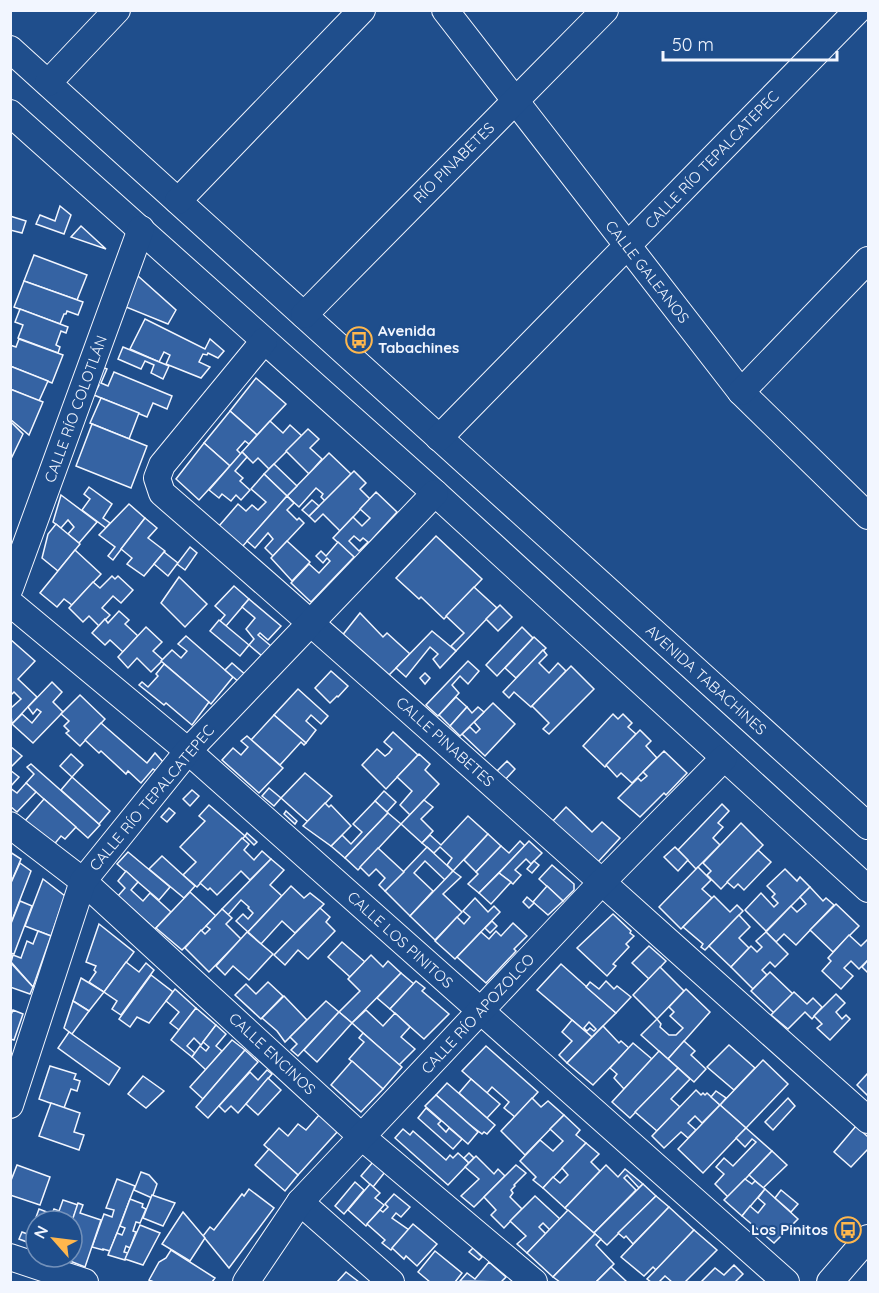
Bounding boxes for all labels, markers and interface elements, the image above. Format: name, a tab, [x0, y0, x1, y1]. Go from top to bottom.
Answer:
scale bar	[663, 24, 837, 62]
text: 50 m	[672, 33, 714, 56]
street label: CALLE RÍO TEPALCATEPEC	[641, 87, 783, 233]
street label: RÍO PINABETES	[409, 118, 498, 207]
street label: CALLE GALEANOS	[601, 216, 693, 327]
place label: Avenida Tabachines	[378, 321, 459, 357]
bus stop icon: Avenida Tabachines	[344, 325, 374, 355]
street label: CALLE RÍO COLOTLÁN	[40, 333, 111, 485]
street label: AVENIDA TABACHINES	[642, 620, 771, 739]
street label: CALLE PINABETES	[392, 693, 498, 791]
street label: CALLE RÍO TEPALCATEPEC	[85, 721, 218, 874]
street label: CALLE LOS PINITOS	[343, 887, 457, 992]
street label: CALLE RÍO APOZOLCO	[417, 950, 538, 1078]
street label: CALLE ENCINOS	[225, 1009, 320, 1099]
north arrow	[24, 1209, 84, 1269]
bus stop icon: Los Pinitos	[833, 1215, 863, 1245]
place label: Los Pinitos	[751, 1220, 828, 1239]
text: N	[29, 1222, 52, 1242]

